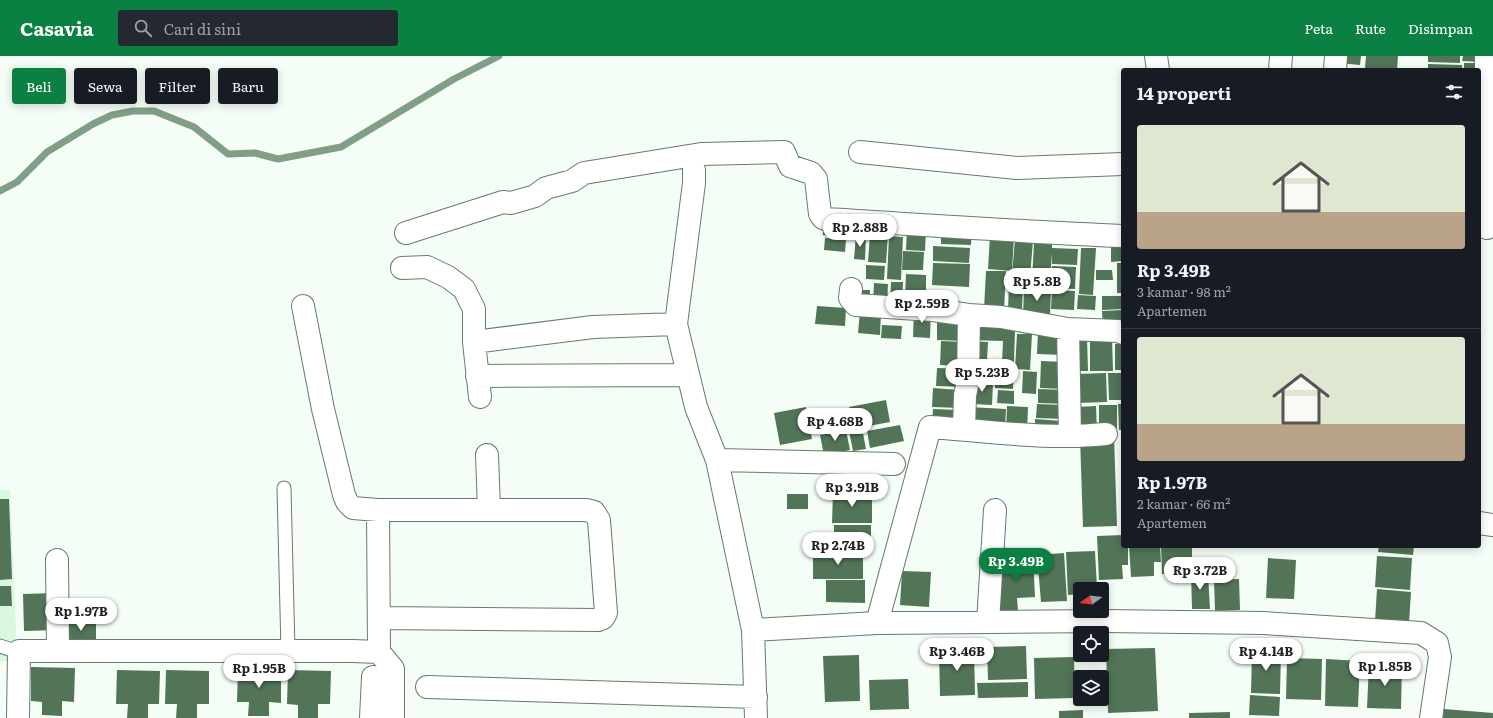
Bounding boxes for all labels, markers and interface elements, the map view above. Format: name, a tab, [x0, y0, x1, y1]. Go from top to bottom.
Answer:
search box	[118, 10, 398, 46]
text: Casavia	[20, 14, 94, 42]
icon: search	[132, 17, 154, 39]
text: Cari di sini	[164, 17, 241, 40]
text: Peta	[1304, 18, 1333, 38]
text: Rute	[1355, 18, 1386, 38]
text: Disimpan	[1408, 18, 1473, 38]
chip: Beli	[12, 68, 66, 104]
chip: Sewa	[74, 68, 137, 104]
chip: Filter	[145, 68, 210, 104]
chip: Baru	[218, 68, 278, 104]
text: 14 properti	[1137, 80, 1231, 105]
icon: filters	[1443, 81, 1465, 103]
icon: home	[1265, 151, 1337, 223]
pin: Rp 2.88B	[819, 214, 901, 248]
text: Rp 2.88B	[832, 217, 888, 236]
text: Rp 3.49B	[1137, 257, 1210, 282]
pin: Rp 5.8B	[1000, 268, 1074, 302]
text: Rp 5.8B	[1013, 271, 1061, 290]
text: 3 kamar · 98 m²	[1137, 282, 1231, 301]
pin: Rp 2.59B	[881, 290, 963, 324]
text: Rp 2.59B	[894, 293, 950, 312]
text: Apartemen	[1137, 301, 1207, 320]
pin: Rp 5.23B	[941, 359, 1023, 393]
text: Rp 5.23B	[954, 362, 1010, 381]
icon: home	[1265, 363, 1337, 435]
pin: Rp 4.68B	[794, 408, 876, 442]
text: Rp 4.68B	[807, 411, 864, 430]
text: Rp 1.97B	[1137, 469, 1207, 494]
pin: Rp 3.91B	[811, 474, 893, 508]
text: Rp 3.91B	[825, 477, 879, 496]
text: 2 kamar · 66 m²	[1137, 494, 1230, 513]
text: Apartemen	[1137, 513, 1207, 532]
pin: Rp 2.74B	[797, 532, 879, 566]
text: Rp 2.74B	[811, 535, 865, 554]
pin: Rp 3.49B	[975, 548, 1057, 582]
text: Rp 3.49B	[988, 551, 1044, 570]
pin: Rp 3.72B	[1159, 557, 1241, 591]
text: Rp 3.72B	[1173, 560, 1227, 579]
north arrow	[1073, 582, 1109, 618]
map controls	[1073, 582, 1109, 706]
pin: Rp 1.97B	[40, 598, 122, 632]
text: Rp 1.97B	[54, 601, 108, 620]
button: locate	[1073, 626, 1109, 662]
pin: Rp 3.46B	[916, 638, 998, 672]
pin: Rp 4.14B	[1225, 638, 1307, 672]
text: Rp 3.46B	[929, 641, 985, 660]
text: Rp 4.14B	[1239, 641, 1293, 660]
pin: Rp 1.85B	[1344, 653, 1426, 687]
pin: Rp 1.95B	[218, 655, 300, 689]
text: Rp 1.85B	[1358, 656, 1412, 675]
text: Rp 1.95B	[232, 658, 286, 677]
button: layers	[1073, 670, 1109, 706]

